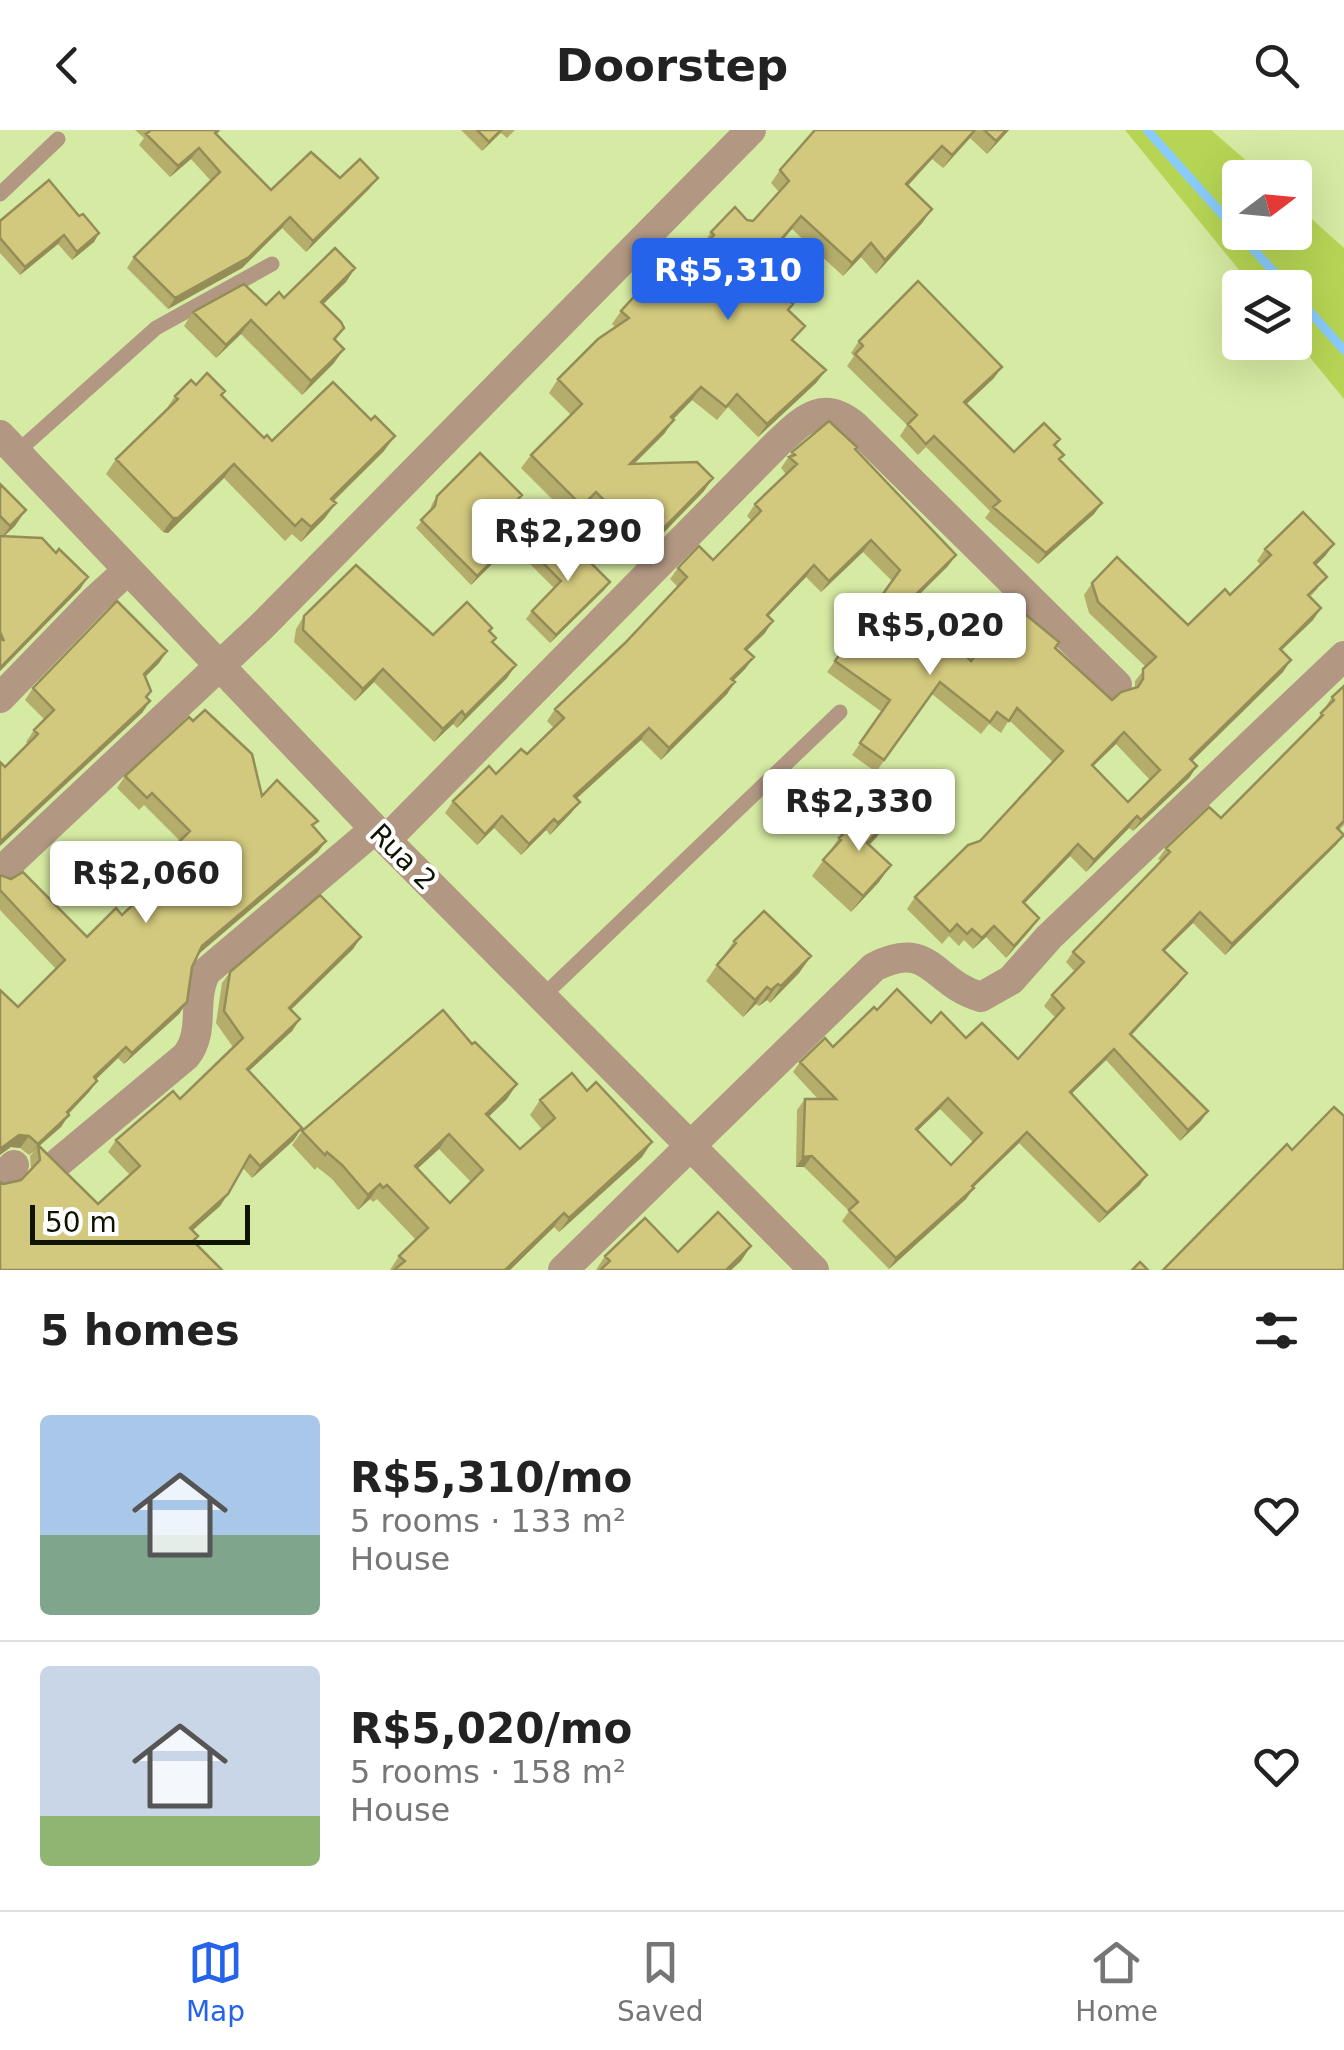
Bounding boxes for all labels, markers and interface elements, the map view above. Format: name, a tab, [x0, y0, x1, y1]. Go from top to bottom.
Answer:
icon: back	[40, 38, 95, 93]
icon: search	[1249, 38, 1304, 93]
text: Doorstep	[556, 39, 788, 92]
north arrow	[1222, 160, 1312, 250]
map controls	[1222, 160, 1312, 360]
pin: R$5,310	[636, 238, 820, 323]
text: R$5,310	[654, 251, 802, 289]
button: layers	[1222, 270, 1312, 360]
pin: R$2,290	[476, 499, 660, 584]
text: R$2,290	[494, 512, 642, 550]
pin: R$5,020	[838, 593, 1022, 678]
text: R$5,020	[856, 606, 1004, 644]
pin: R$2,330	[767, 769, 951, 854]
text: R$2,330	[785, 782, 933, 820]
street label: Rua 2	[363, 817, 443, 897]
pin: R$2,060	[54, 841, 238, 926]
text: R$2,060	[72, 854, 220, 892]
scale bar	[30, 1200, 250, 1244]
text: 50 m	[45, 1206, 117, 1239]
icon: filters	[1249, 1303, 1304, 1358]
text: 5 homes	[40, 1306, 240, 1355]
text: R$5,310/mo	[350, 1453, 632, 1502]
icon: home	[120, 1455, 240, 1575]
icon: heart	[1249, 1488, 1304, 1543]
text: 5 rooms · 133 m²	[350, 1502, 626, 1540]
text: House	[350, 1540, 450, 1578]
text: R$5,020/mo	[350, 1704, 632, 1753]
icon: home	[120, 1706, 240, 1826]
icon: heart	[1249, 1739, 1304, 1794]
text: 5 rooms · 158 m²	[350, 1753, 626, 1791]
text: House	[350, 1791, 450, 1829]
tab: Map	[186, 1935, 245, 2028]
tab: Saved	[617, 1935, 703, 2028]
tab: Home	[1075, 1935, 1158, 2028]

